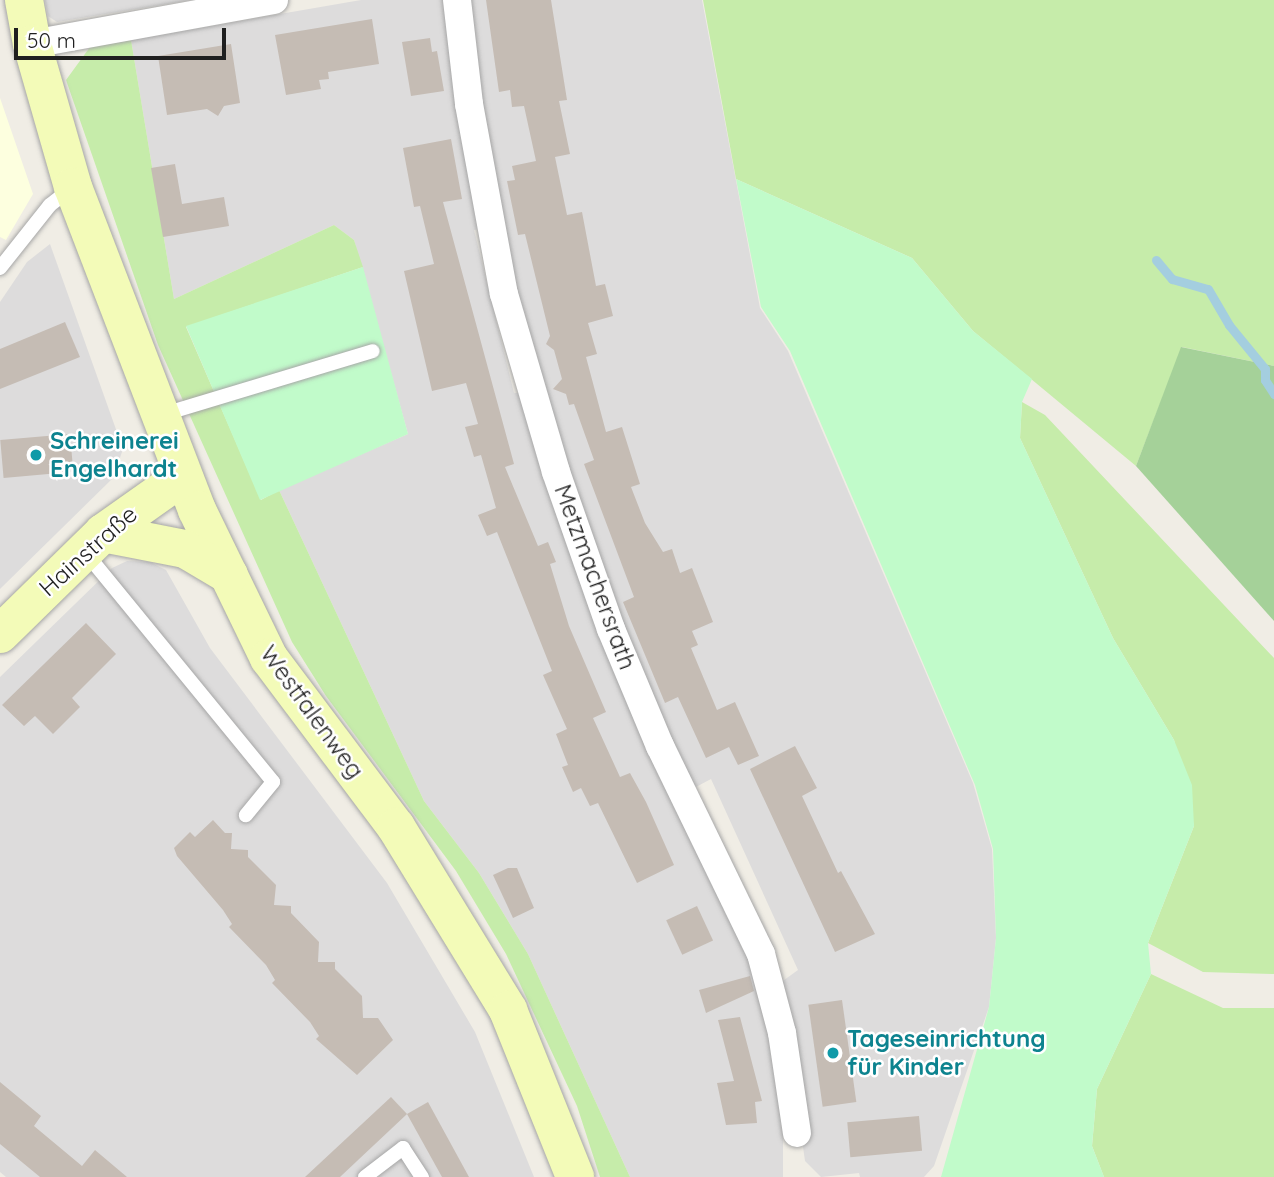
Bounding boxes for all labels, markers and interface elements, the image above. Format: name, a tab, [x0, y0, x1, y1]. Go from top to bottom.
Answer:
scale bar	[18, 14, 229, 58]
text: 50 m	[27, 27, 76, 53]
place label: Schreinerei Engelhardt	[50, 427, 179, 483]
marker: Schreinerei Engelhardt	[28, 447, 44, 463]
street label: Metzmachersrath	[548, 481, 642, 673]
street label: Hainstraße	[33, 500, 143, 602]
street label: Westfalenweg	[254, 640, 370, 784]
place label: Tageseinrichtung für Kinder	[847, 1025, 1046, 1081]
marker: Tageseinrichtung für Kinder	[825, 1045, 841, 1061]

